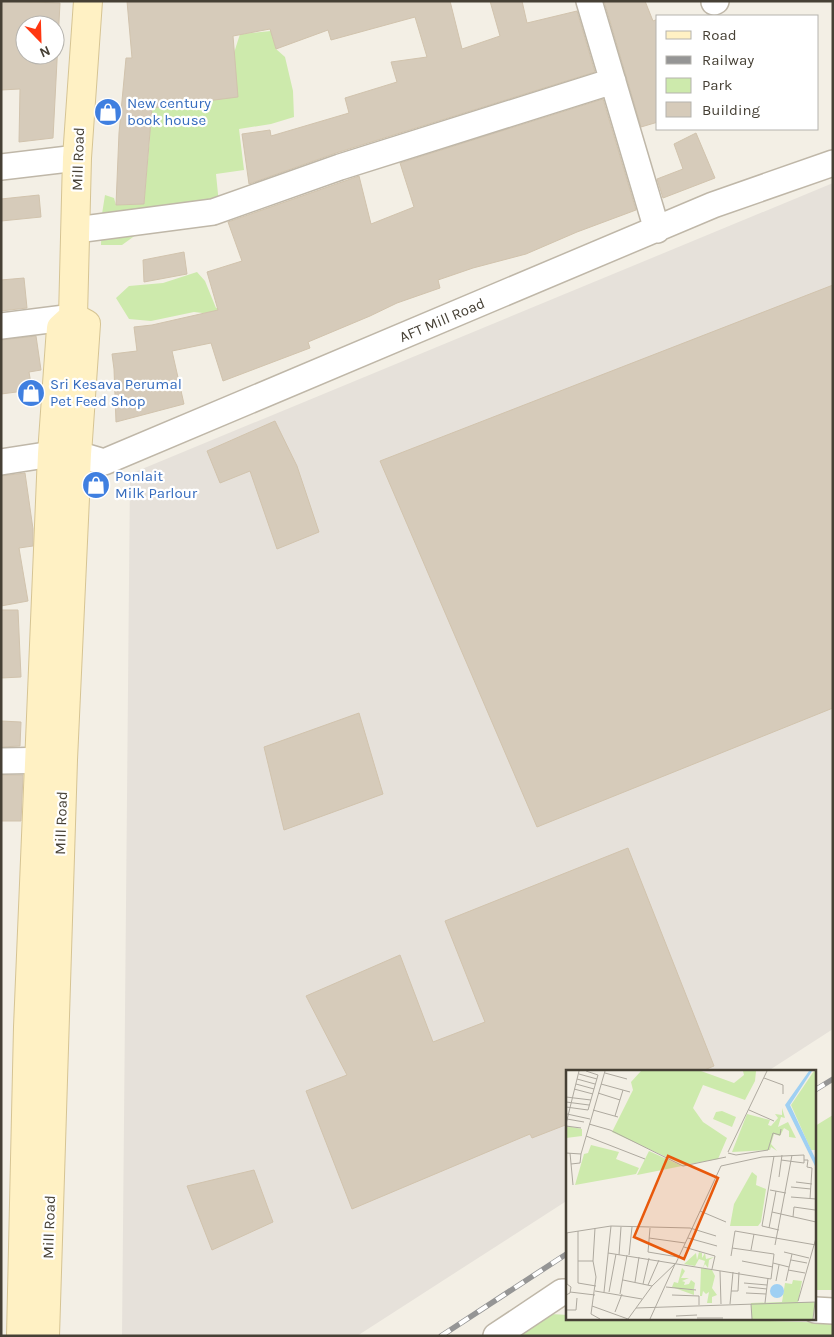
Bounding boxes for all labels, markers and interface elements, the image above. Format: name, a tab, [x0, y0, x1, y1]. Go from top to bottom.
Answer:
north arrow	[15, 15, 65, 65]
legend	[656, 15, 819, 130]
text: Road	[702, 26, 737, 44]
text: N	[37, 42, 53, 61]
text: Railway	[702, 51, 754, 69]
text: Park	[702, 76, 732, 94]
place label: New century book house	[127, 94, 211, 129]
shop icon: New century book house	[93, 97, 123, 127]
text: Building	[702, 101, 760, 119]
street label: Mill Road	[68, 127, 88, 191]
street label: AFT Mill Road	[396, 294, 488, 346]
place label: Sri Kesava Perumal Pet Feed Shop	[50, 375, 182, 410]
shop icon: Sri Kesava Perumal Pet Feed Shop	[16, 378, 46, 408]
place label: Ponlait Milk Parlour	[115, 467, 198, 502]
shop icon: Ponlait Milk Parlour	[81, 470, 111, 500]
street label: Mill Road	[51, 791, 71, 855]
inset map	[566, 1070, 816, 1320]
street label: Mill Road	[39, 1195, 59, 1259]

